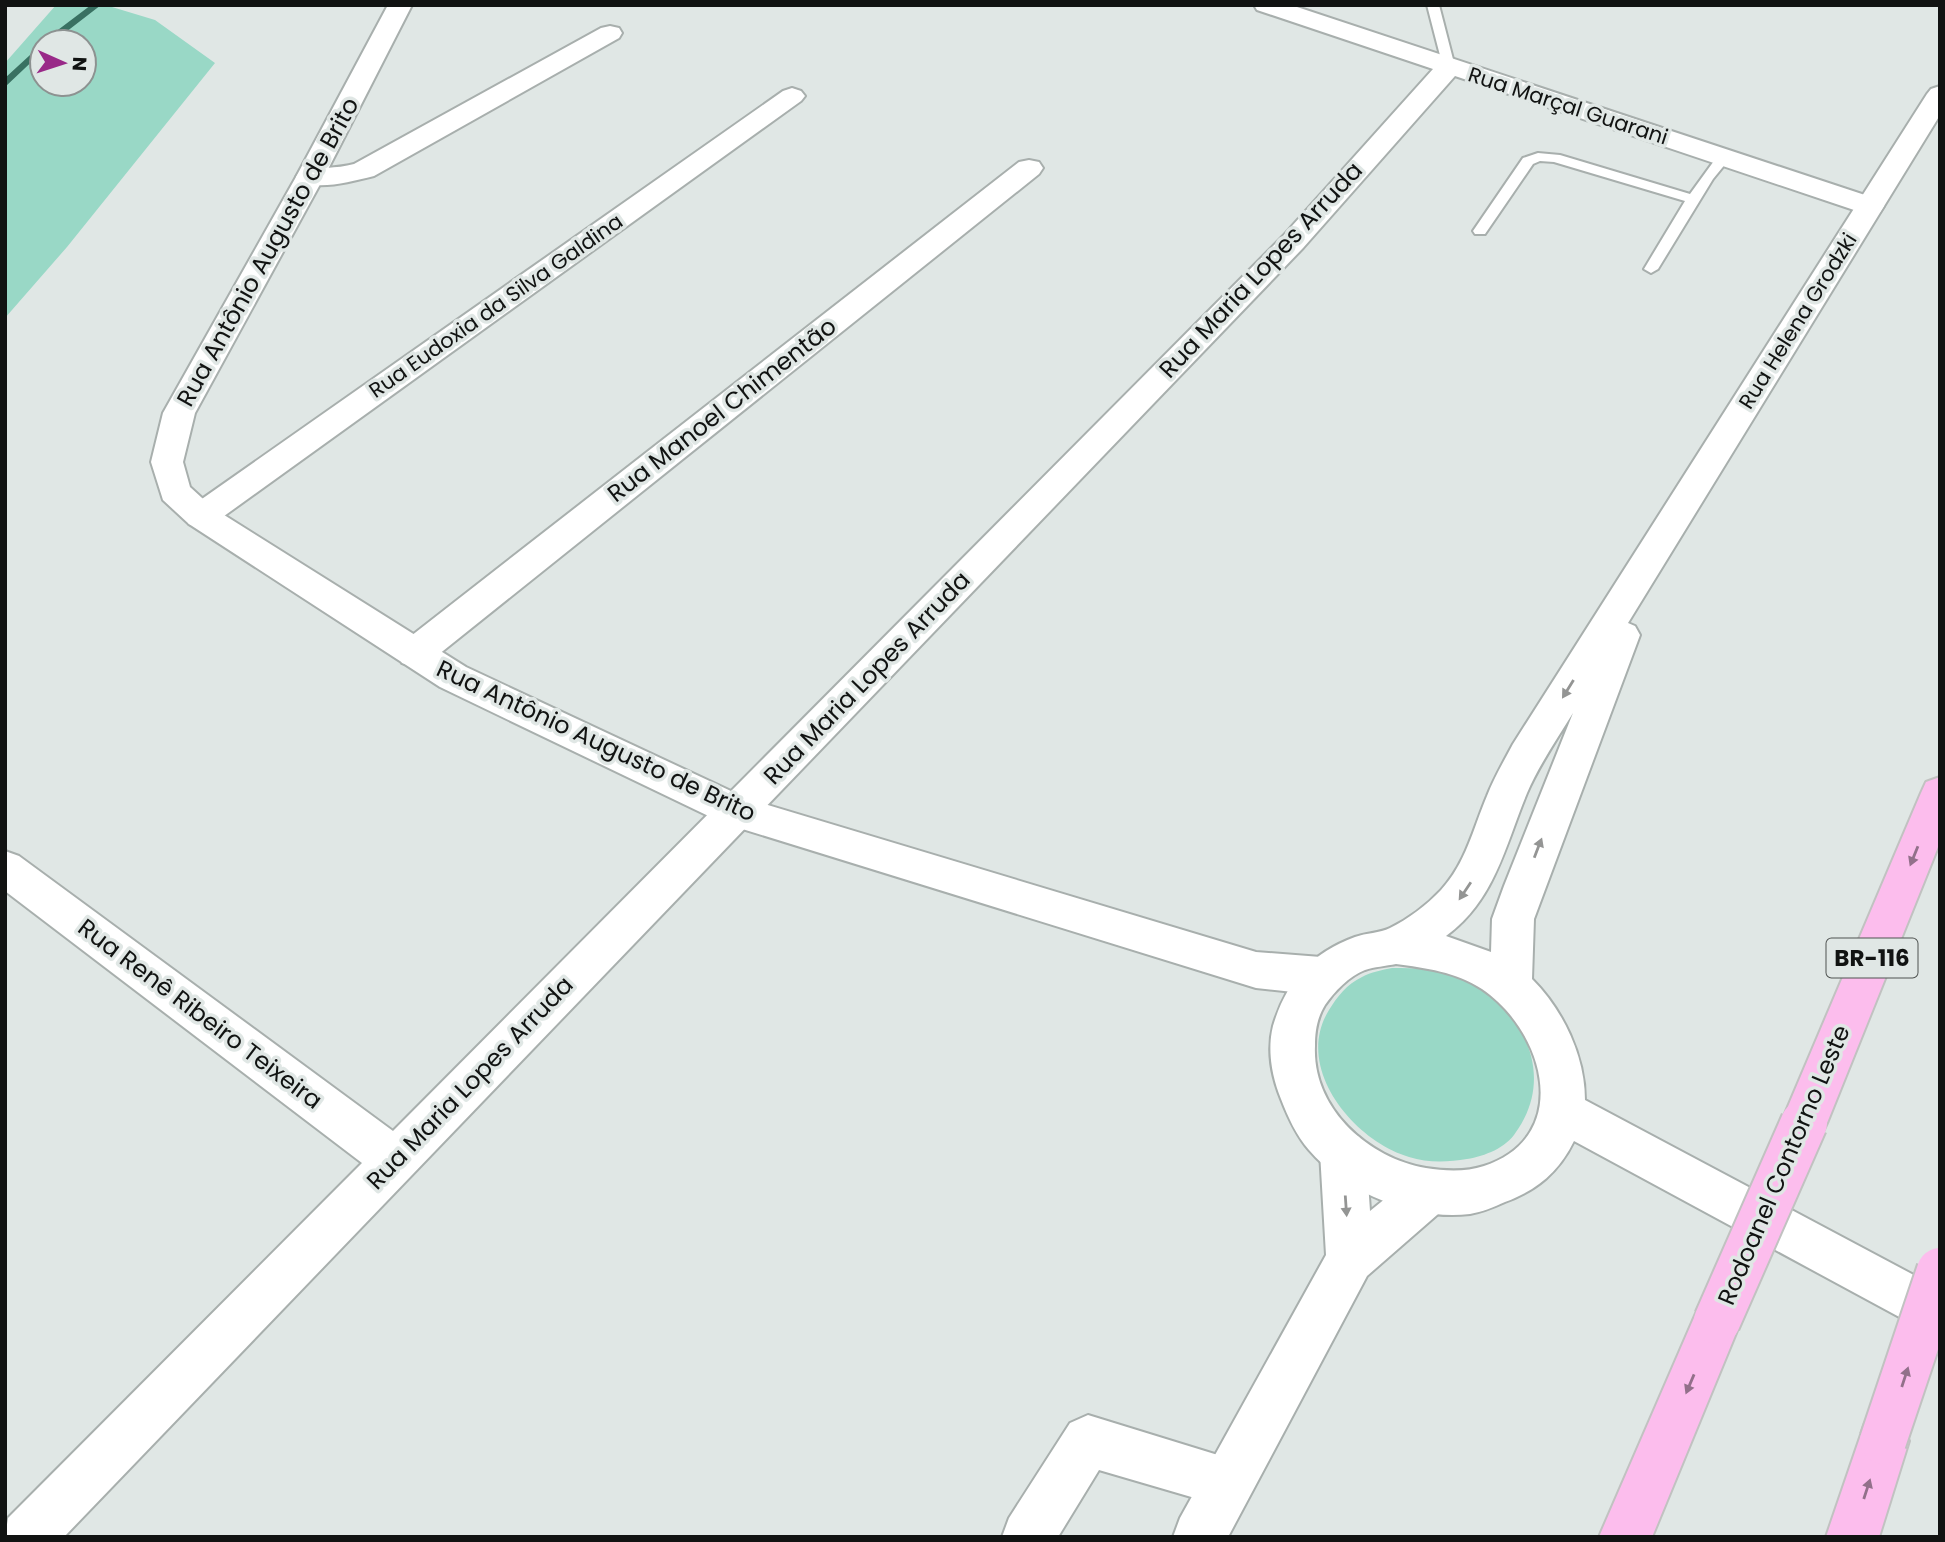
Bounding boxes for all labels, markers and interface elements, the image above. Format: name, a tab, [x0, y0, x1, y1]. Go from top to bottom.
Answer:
north arrow	[28, 28, 98, 98]
text: N	[66, 56, 93, 72]
street label: Rua Marçal Guarani	[1465, 60, 1672, 152]
street label: Rua Antônio Augusto de Brito	[169, 91, 366, 412]
street label: Rua Maria Lopes Arruda	[1152, 154, 1370, 385]
street label: Rua Eudoxia da Silva Galdina	[363, 207, 628, 405]
street label: Rua Helena Grodzki	[1732, 227, 1863, 414]
street label: Rua Manoel Chimentão	[600, 310, 843, 510]
street label: Rua Maria Lopes Arruda	[756, 564, 977, 791]
street label: Rua Antônio Augusto de Brito	[431, 652, 761, 829]
one-way arrow	[1561, 680, 1574, 699]
one-way arrow	[1533, 838, 1544, 859]
one-way arrow	[1908, 846, 1919, 867]
one-way arrow	[1458, 881, 1471, 900]
street label: Rua Renê Ribeiro Teixeira	[71, 911, 329, 1116]
road number: BR-116	[1826, 939, 1918, 978]
street label: Rua Maria Lopes Arruda	[359, 969, 580, 1196]
street label: Rodoanel Contorno Leste	[1710, 1020, 1858, 1310]
one-way arrow	[1341, 1195, 1352, 1217]
one-way arrow	[1900, 1366, 1910, 1387]
one-way arrow	[1684, 1374, 1696, 1394]
one-way arrow	[1862, 1478, 1873, 1499]

